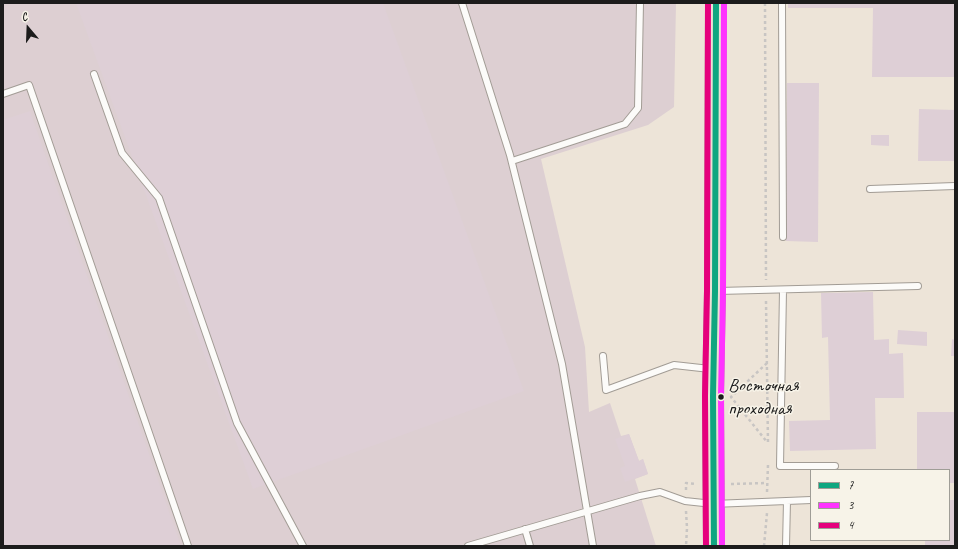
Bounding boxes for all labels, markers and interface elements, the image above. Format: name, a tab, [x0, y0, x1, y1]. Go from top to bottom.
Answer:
north arrow	[8, 8, 48, 48]
text: С	[19, 9, 29, 24]
place label: Восточная проходная	[728, 375, 799, 419]
marker: Восточная проходная	[716, 392, 726, 402]
legend	[810, 469, 950, 541]
text: 7	[848, 477, 853, 493]
text: 3	[848, 497, 853, 513]
text: 4	[848, 517, 853, 533]

